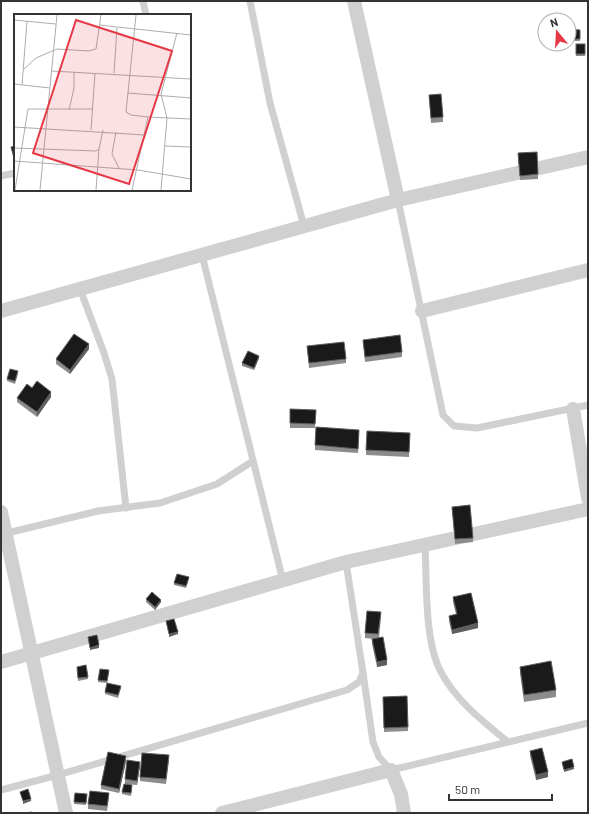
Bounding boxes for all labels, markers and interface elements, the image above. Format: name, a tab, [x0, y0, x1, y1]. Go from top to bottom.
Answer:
north arrow	[537, 12, 577, 52]
inset map	[14, 14, 191, 191]
text: N	[548, 15, 559, 29]
scale bar	[449, 776, 552, 802]
text: 50 m	[455, 782, 480, 796]

